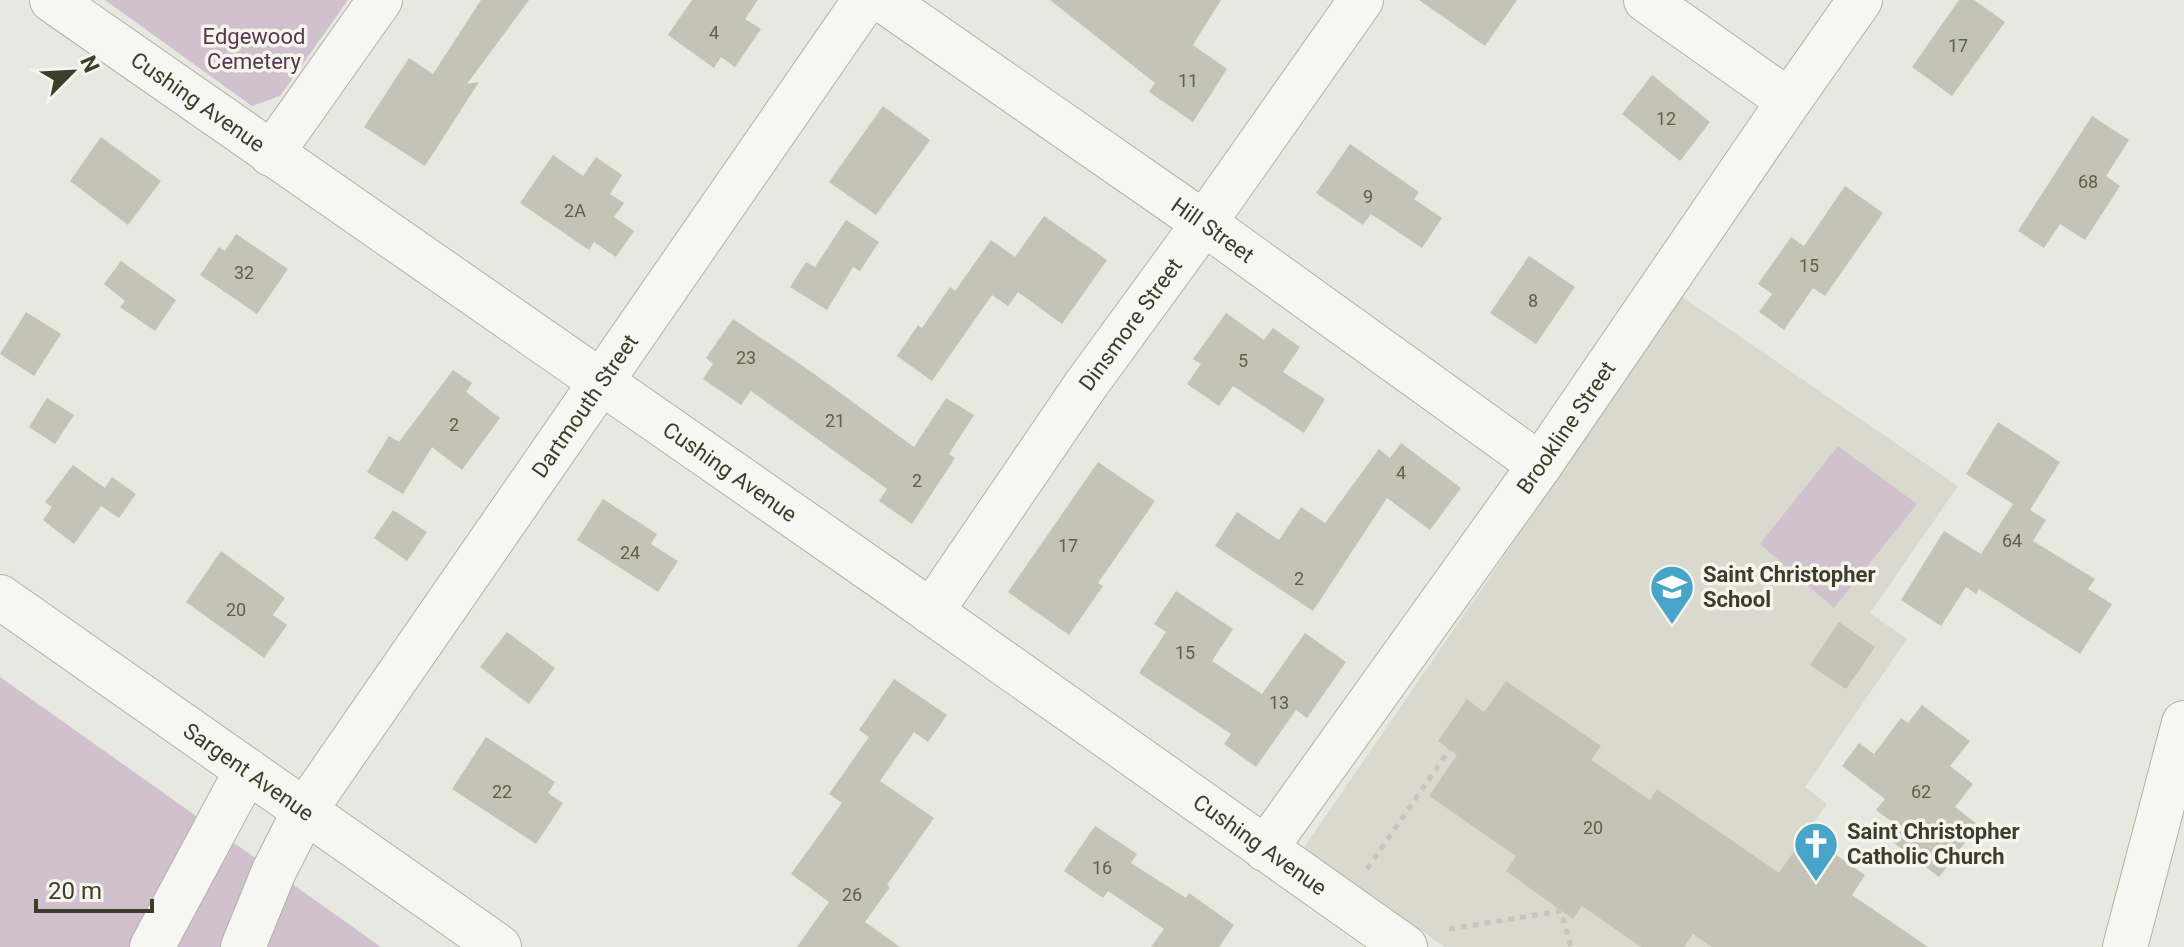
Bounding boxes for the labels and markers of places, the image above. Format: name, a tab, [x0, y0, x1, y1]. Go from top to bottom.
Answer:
place label: Saint Christopher School	[1703, 562, 1876, 612]
school or university icon: Saint Christopher School	[1648, 563, 1696, 626]
place label: Saint Christopher Catholic Church	[1847, 819, 2020, 869]
church icon: Saint Christopher Catholic Church	[1792, 820, 1840, 883]

